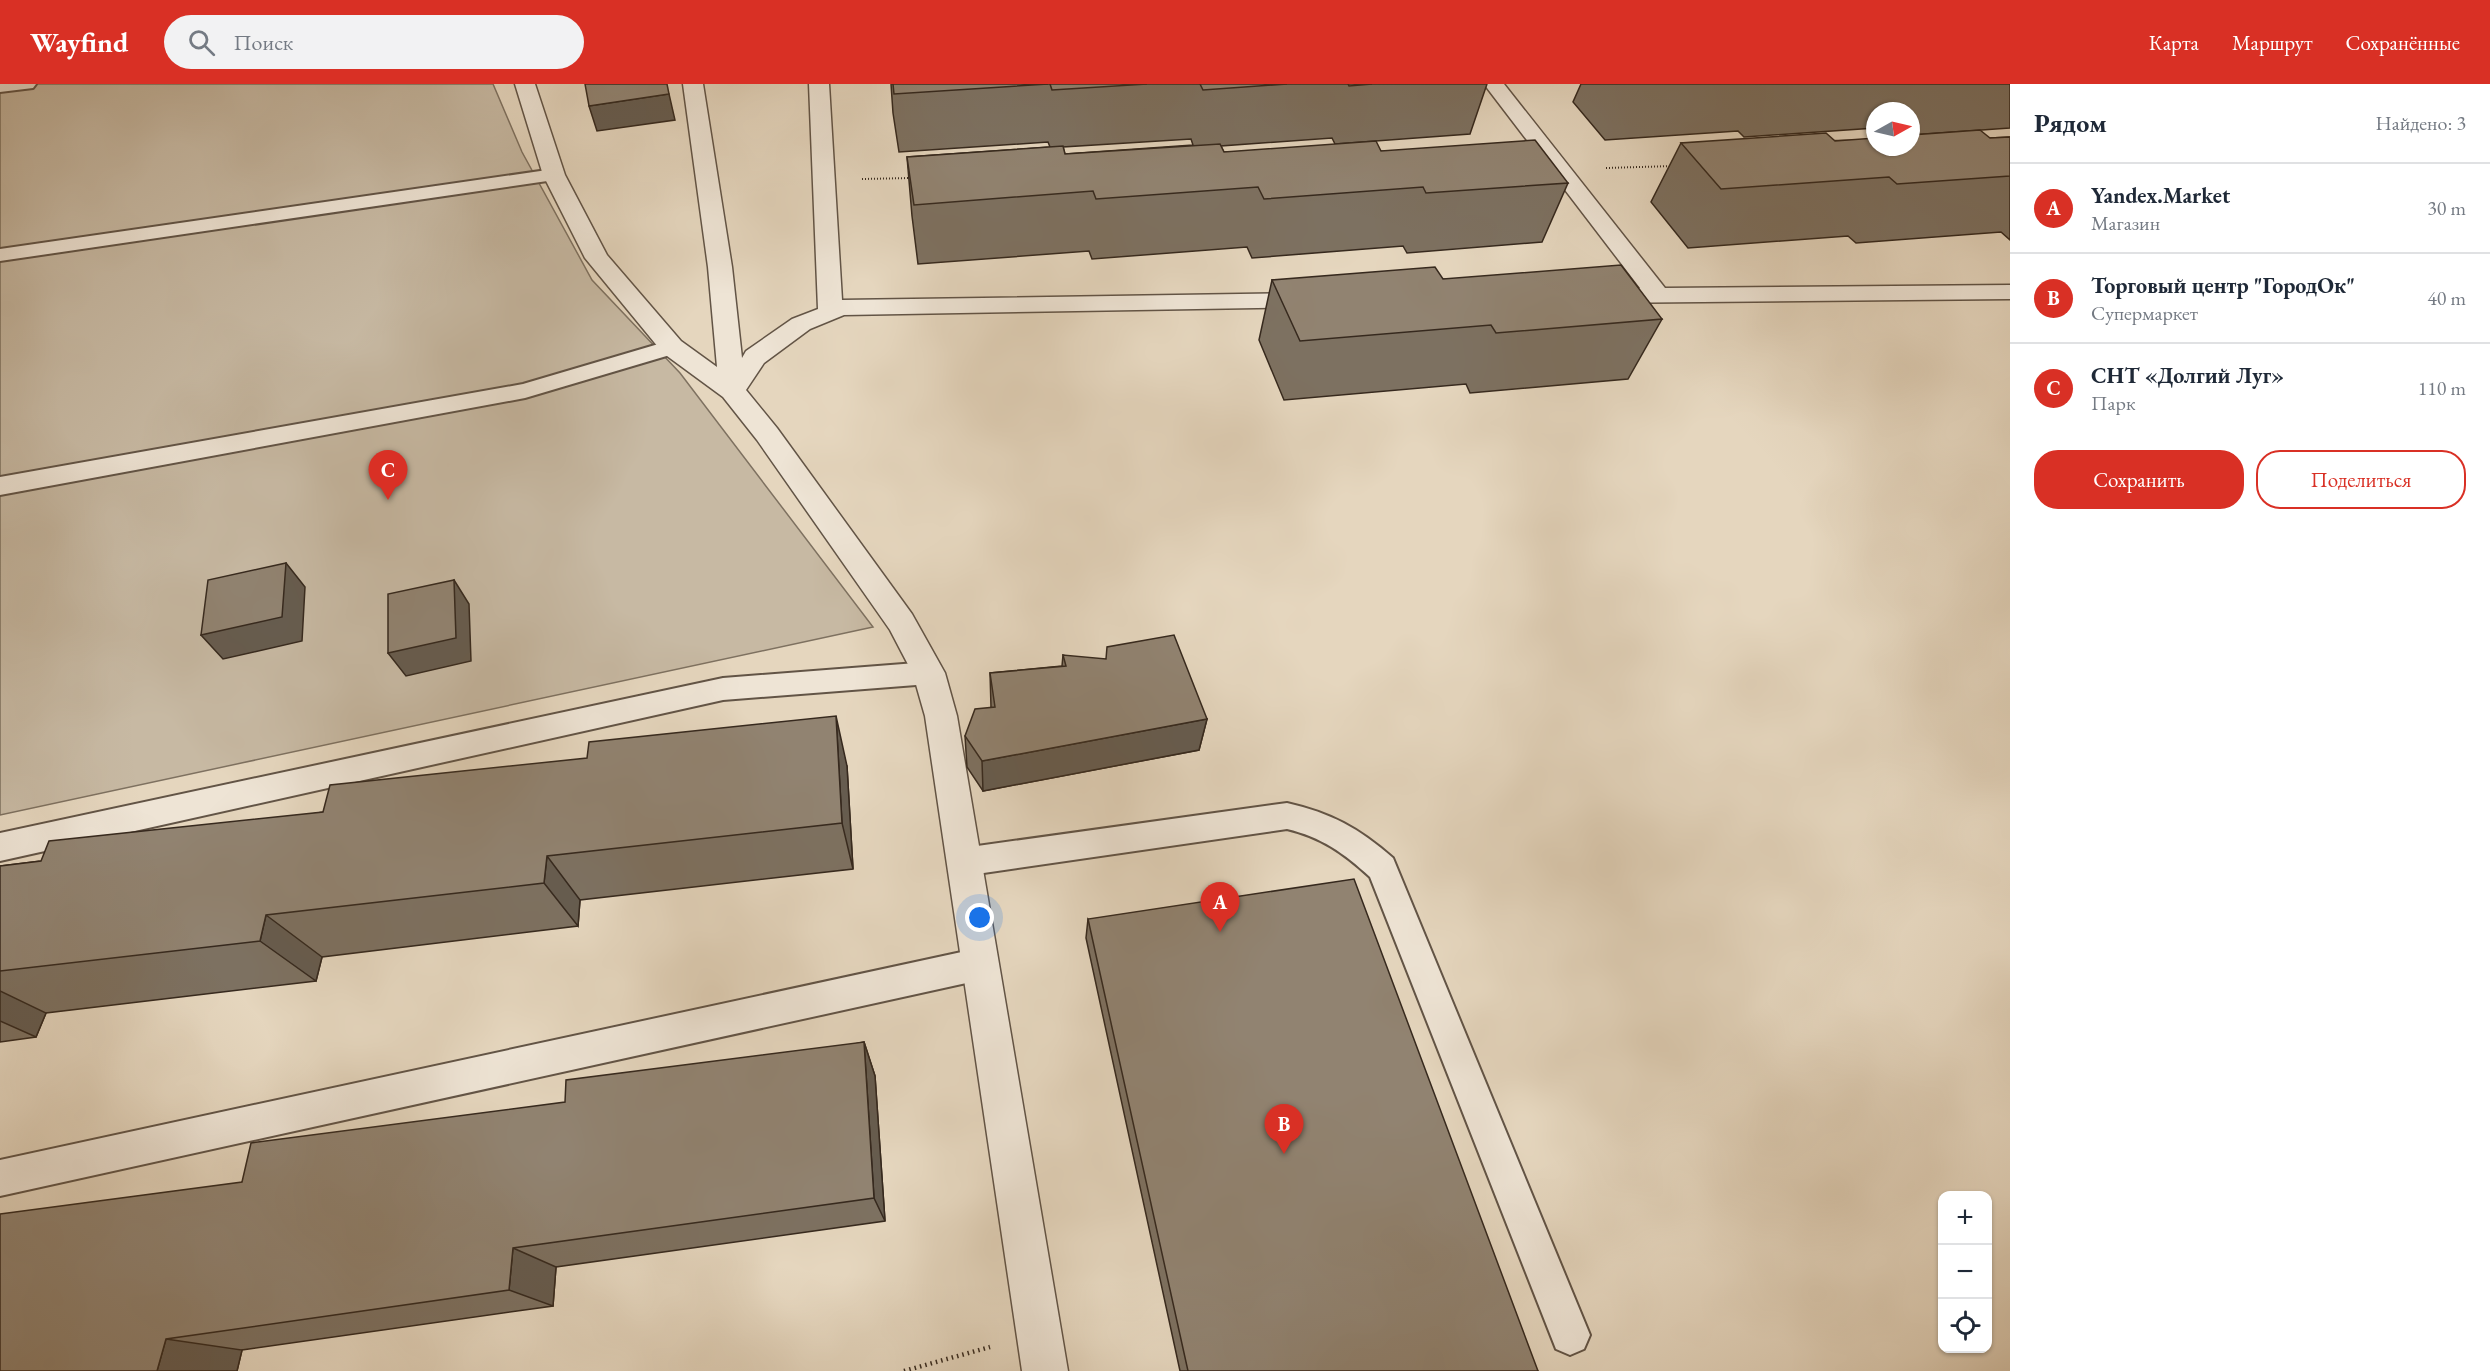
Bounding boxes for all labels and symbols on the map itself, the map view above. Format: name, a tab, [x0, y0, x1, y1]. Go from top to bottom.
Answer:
north arrow	[1866, 102, 1920, 156]
pin: C	[368, 450, 408, 500]
pin: A	[1200, 882, 1240, 932]
your location	[965, 903, 994, 932]
pin: B	[1264, 1104, 1304, 1154]

